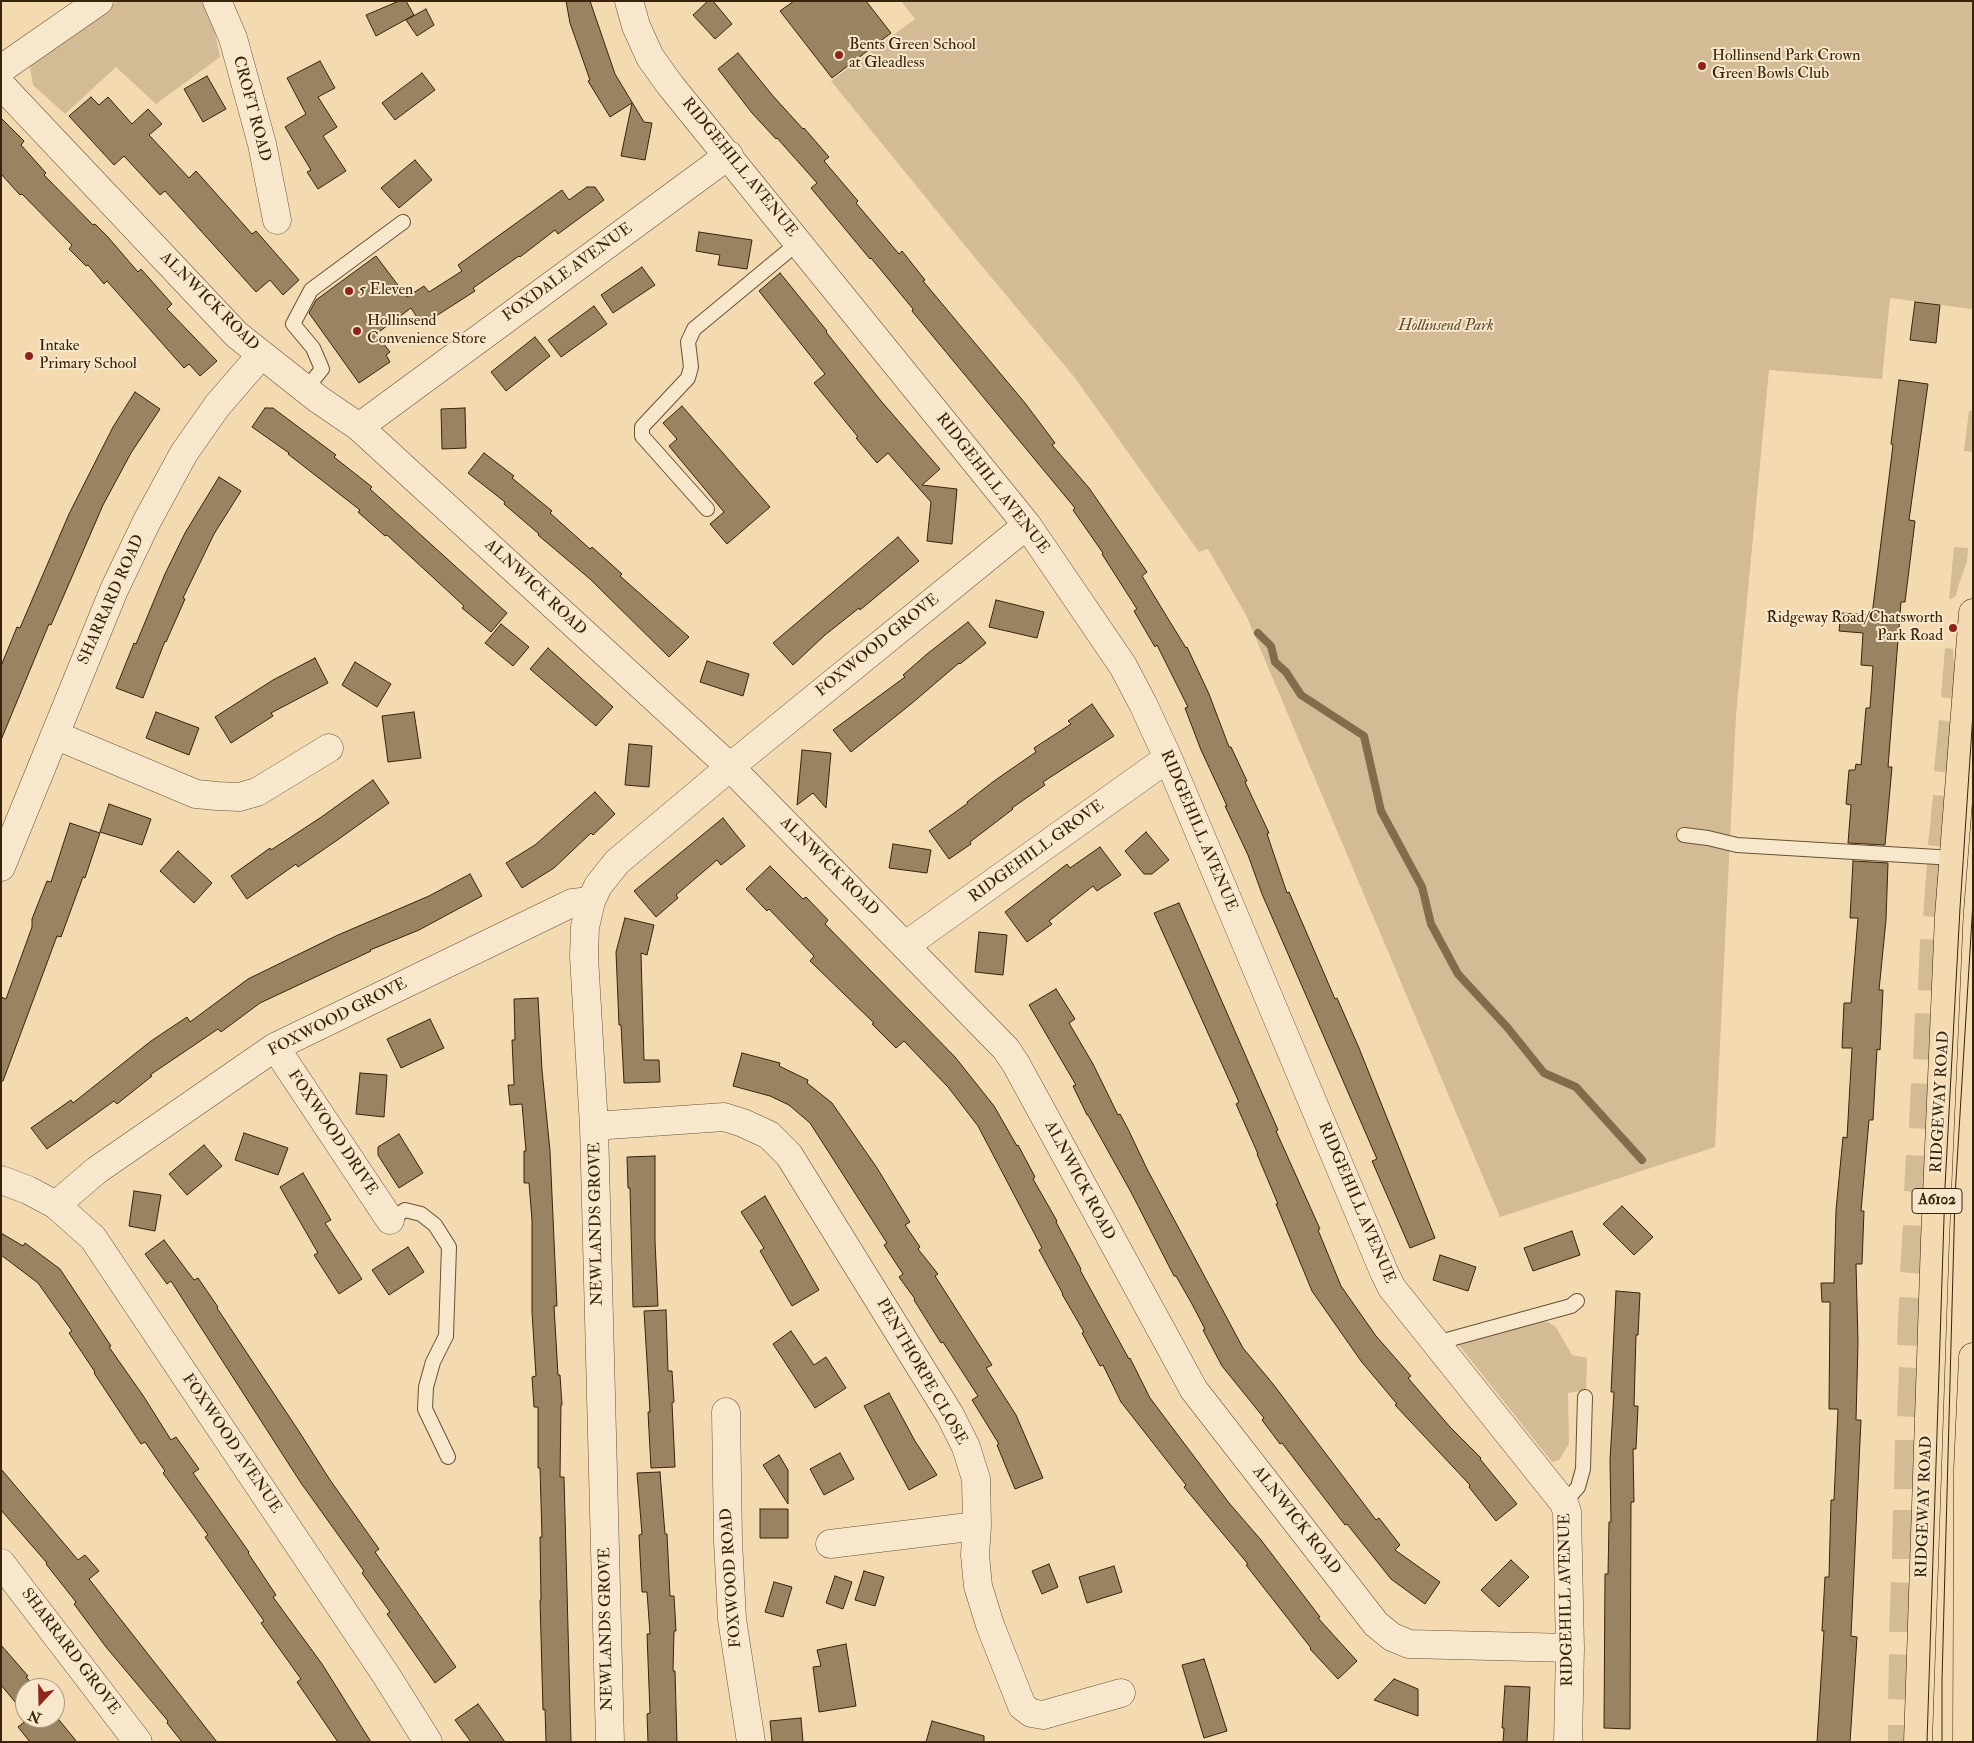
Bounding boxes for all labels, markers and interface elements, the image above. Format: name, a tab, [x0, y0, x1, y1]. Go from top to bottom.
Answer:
place label: Bents Green School at Gleadless	[849, 36, 976, 74]
place label: Hollinsend Park Crown Green Bowls Club	[1712, 47, 1861, 85]
marker: Bents Green School at Gleadless	[833, 49, 845, 61]
street label: CROFT ROAD	[228, 54, 274, 164]
marker: Hollinsend Park Crown Green Bowls Club	[1696, 60, 1708, 72]
street label: RIDGEHILL AVENUE	[677, 95, 801, 241]
street label: FOXDALE AVENUE	[499, 219, 637, 327]
street label: ALNWICK ROAD	[155, 248, 263, 356]
place label: 5 Eleven	[359, 281, 413, 301]
marker: 5 Eleven	[343, 285, 355, 297]
place label: Hollinsend Convenience Store	[367, 312, 486, 350]
park label: Hollinsend Park	[1398, 317, 1494, 337]
marker: Hollinsend Convenience Store	[351, 325, 363, 337]
place label: Intake Primary School	[39, 337, 137, 375]
marker: Intake Primary School	[23, 350, 35, 362]
street label: RIDGEHILL AVENUE	[931, 410, 1053, 558]
street label: SHARRARD ROAD	[75, 532, 149, 668]
street label: ALNWICK ROAD	[480, 536, 590, 640]
street label: FOXWOOD GROVE	[812, 590, 944, 702]
place label: Ridgeway Road/Chatsworth Park Road	[1766, 609, 1943, 647]
marker: Ridgeway Road/Chatsworth Park Road	[1947, 622, 1959, 634]
street label: RIDGEHILL AVENUE	[1155, 747, 1241, 915]
street label: RIDGEHILL GROVE	[966, 797, 1108, 907]
street label: ALNWICK ROAD	[775, 813, 883, 921]
street label: FOXWOOD GROVE	[265, 975, 411, 1061]
street label: RIDGEWAY ROAD	[1928, 1030, 1954, 1174]
street label: FOXWOOD DRIVE	[283, 1067, 381, 1199]
street label: ALNWICK ROAD	[1040, 1118, 1118, 1244]
street label: RIDGEHILL AVENUE	[1313, 1119, 1399, 1287]
street label: NEWLANDS GROVE	[586, 1142, 608, 1306]
road number: A6102	[1912, 1188, 1962, 1214]
street label: PENTHORPE CLOSE	[871, 1296, 971, 1448]
street label: FOXWOOD AVENUE	[177, 1370, 285, 1518]
street label: RIDGEWAY ROAD	[1913, 1436, 1937, 1578]
street label: ALNWICK ROAD	[1248, 1463, 1344, 1579]
street label: FOXWOOD ROAD	[718, 1507, 746, 1649]
street label: RIDGEHILL AVENUE	[1556, 1513, 1578, 1687]
street label: NEWLANDS GROVE	[596, 1547, 618, 1711]
street label: SHARRARD GROVE	[16, 1585, 124, 1719]
north arrow	[15, 1678, 65, 1728]
text: N	[26, 1706, 44, 1727]

